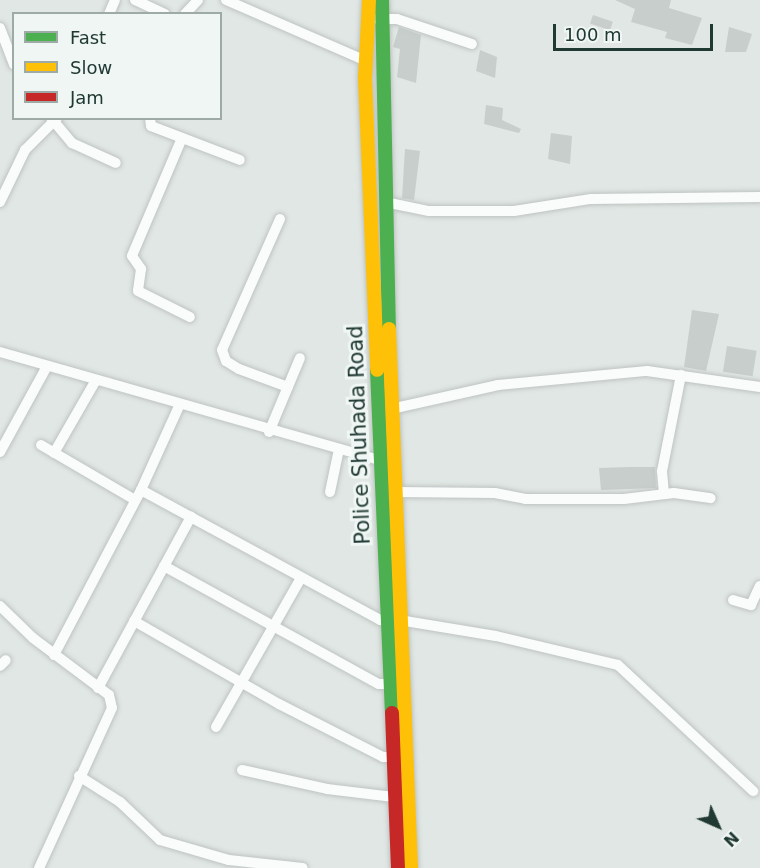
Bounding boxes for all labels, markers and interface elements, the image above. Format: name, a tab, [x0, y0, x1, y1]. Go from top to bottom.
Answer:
legend	[12, 12, 222, 120]
scale bar	[556, 12, 716, 50]
text: 100 m	[564, 24, 622, 45]
text: Fast	[70, 27, 106, 48]
text: Slow	[70, 57, 112, 78]
text: Jam	[70, 87, 104, 108]
street label: Police Shuhada Road	[343, 325, 375, 545]
north arrow	[688, 796, 748, 856]
text: N	[720, 828, 743, 851]

